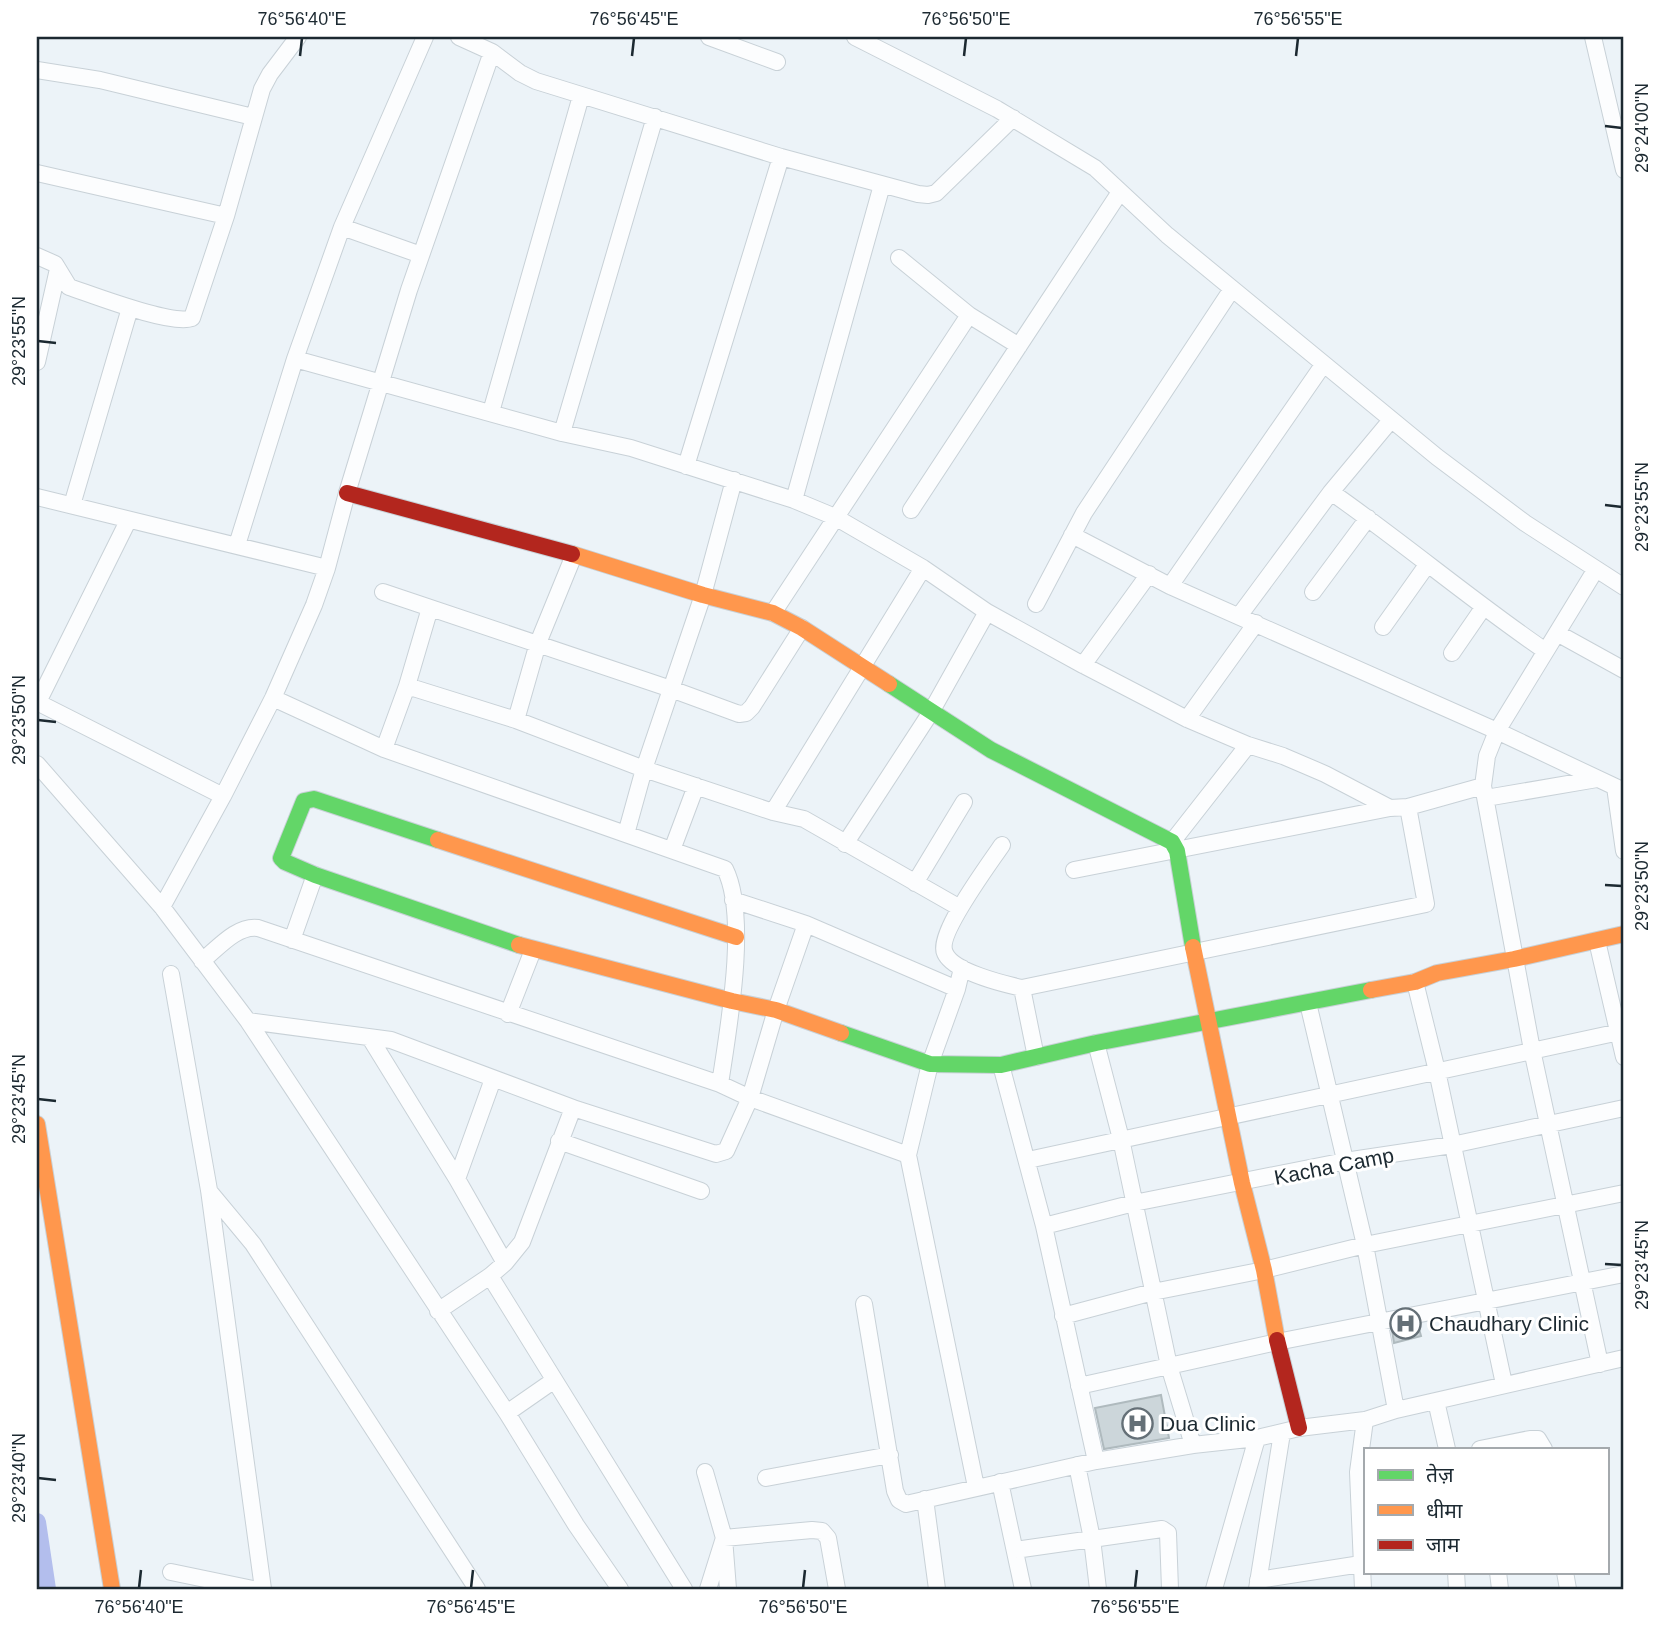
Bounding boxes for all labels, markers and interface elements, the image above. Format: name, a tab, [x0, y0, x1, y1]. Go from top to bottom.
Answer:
text: 76°56'40"E	[257, 9, 347, 29]
text: 76°56'45"E	[589, 9, 679, 29]
text: 76°56'50"E	[921, 9, 1011, 29]
text: 76°56'55"E	[1253, 9, 1343, 29]
text: 29°24'00"N	[1632, 83, 1652, 173]
text: 29°23'55"N	[9, 296, 29, 386]
text: 29°23'55"N	[1632, 462, 1652, 552]
text: 29°23'50"N	[9, 675, 29, 765]
text: 29°23'50"N	[1632, 841, 1652, 931]
text: 29°23'45"N	[9, 1054, 29, 1144]
street label: Kacha Camp	[1272, 1143, 1396, 1189]
text: 29°23'45"N	[1632, 1220, 1652, 1310]
hospital icon: Chaudhary Clinic	[1389, 1306, 1423, 1340]
place label: Chaudhary Clinic	[1429, 1312, 1589, 1335]
hospital icon: Dua Clinic	[1120, 1406, 1154, 1440]
place label: Dua Clinic	[1160, 1412, 1256, 1435]
text: 29°23'40"N	[9, 1433, 29, 1523]
legend	[1364, 1448, 1608, 1574]
text: तेज़	[1426, 1463, 1454, 1486]
text: धीमा	[1426, 1499, 1463, 1522]
text: जाम	[1426, 1533, 1460, 1556]
text: 76°56'40"E	[94, 1597, 184, 1617]
text: 76°56'45"E	[426, 1597, 516, 1617]
text: 76°56'50"E	[758, 1597, 848, 1617]
text: 76°56'55"E	[1090, 1597, 1180, 1617]

